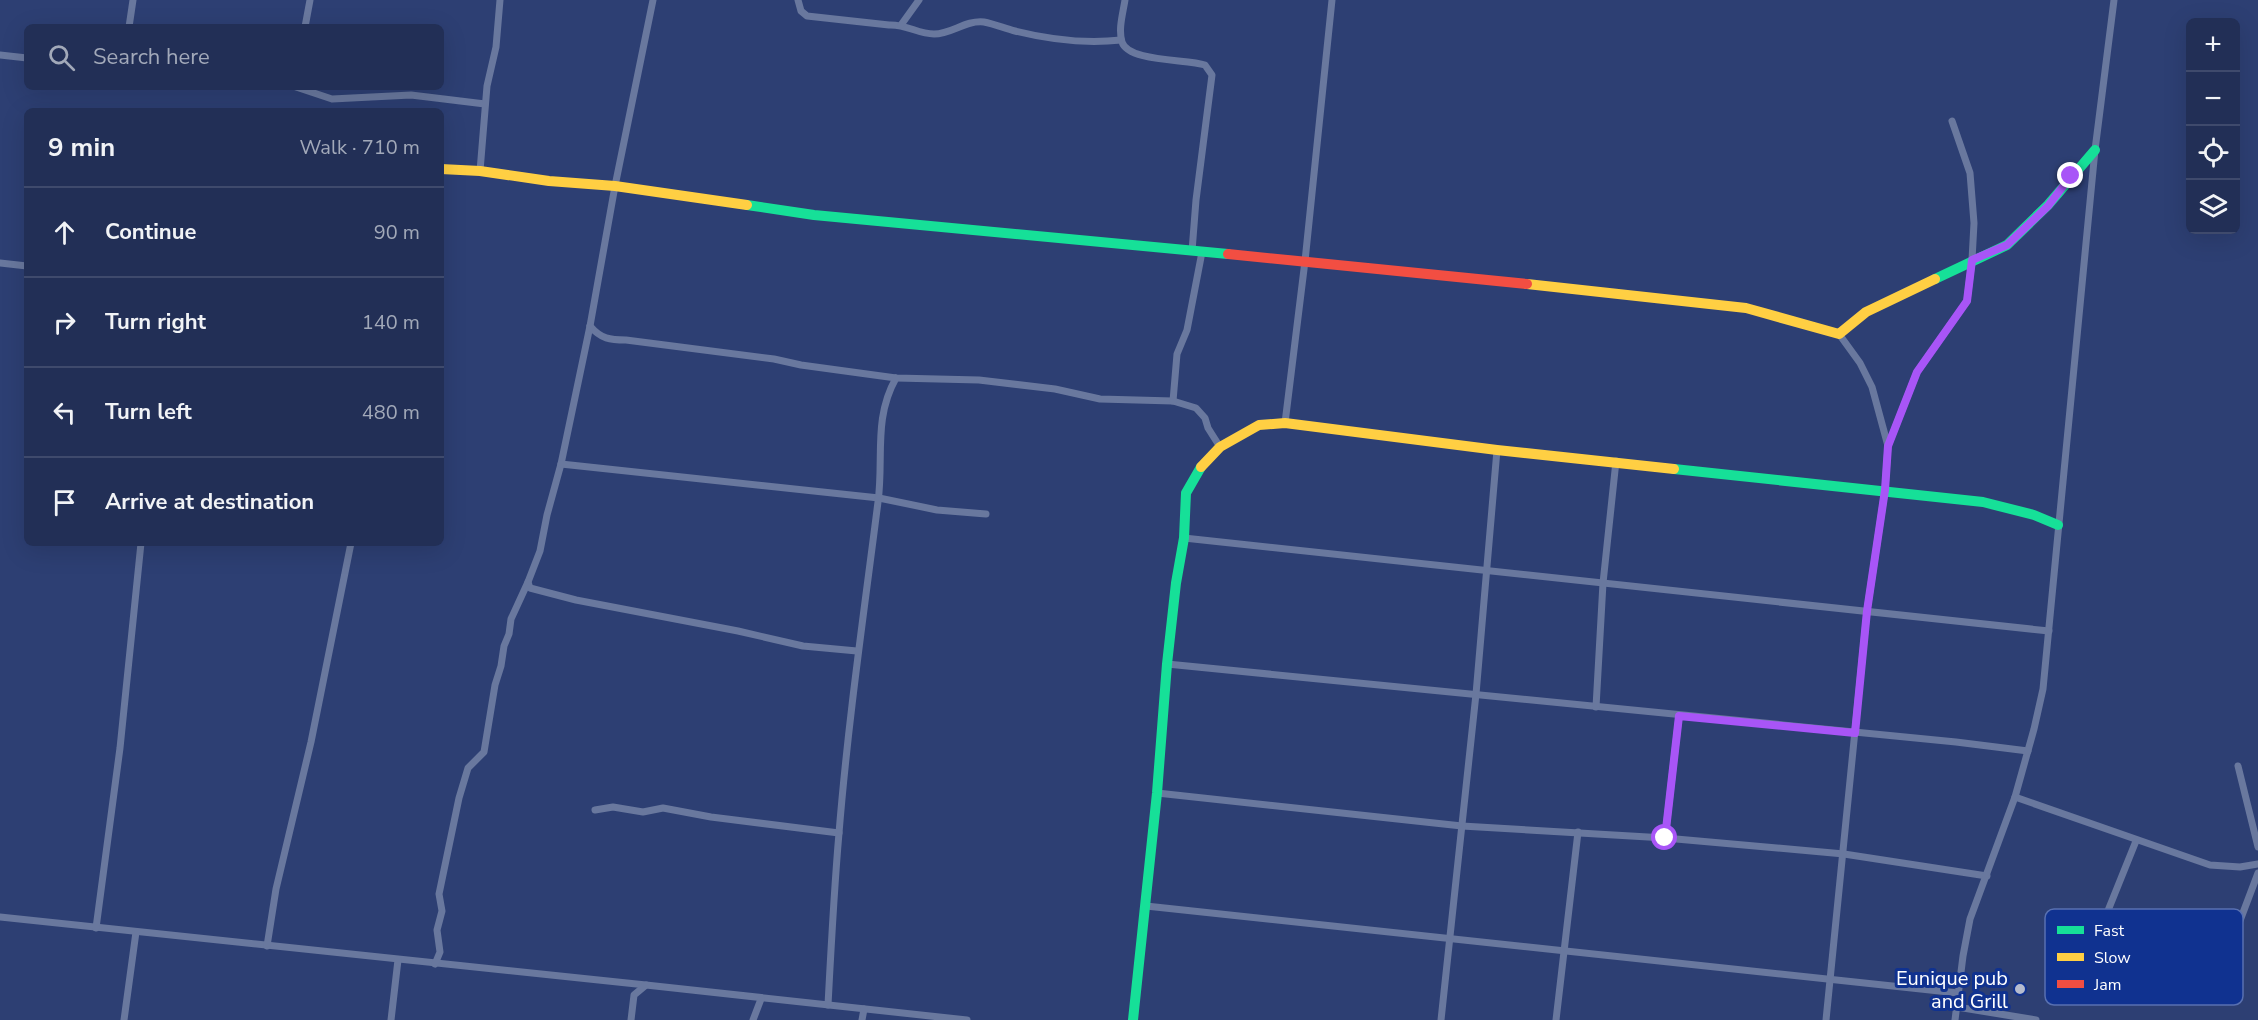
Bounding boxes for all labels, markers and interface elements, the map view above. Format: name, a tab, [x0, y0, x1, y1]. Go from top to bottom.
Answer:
map controls	[2186, 18, 2240, 234]
button: +	[2186, 18, 2240, 72]
search box	[24, 24, 444, 90]
icon: search	[45, 41, 78, 74]
text: Search here	[93, 42, 210, 72]
button: −	[2186, 72, 2240, 126]
button: locate	[2186, 126, 2240, 180]
text: 9 min	[48, 130, 115, 165]
text: Walk · 710 m	[300, 134, 420, 161]
route end	[2057, 162, 2083, 188]
button: layers	[2186, 180, 2240, 234]
icon: ahead	[48, 216, 81, 249]
text: Continue	[105, 217, 196, 247]
text: 90 m	[374, 219, 420, 246]
icon: right	[48, 306, 81, 339]
text: Turn right	[105, 307, 206, 337]
text: 140 m	[362, 309, 420, 336]
icon: left	[48, 396, 81, 429]
text: Turn left	[105, 397, 192, 427]
text: 480 m	[362, 399, 420, 426]
icon: arrive	[48, 486, 81, 519]
text: Arrive at destination	[105, 487, 314, 517]
route start	[1651, 824, 1677, 850]
legend	[2045, 909, 2243, 1005]
text: Fast	[2094, 920, 2125, 942]
text: Slow	[2094, 947, 2131, 969]
place label: Eunique pub and Grill	[1896, 965, 2008, 1015]
text: Jam	[2093, 974, 2121, 996]
marker: Eunique pub and Grill	[2013, 982, 2027, 996]

